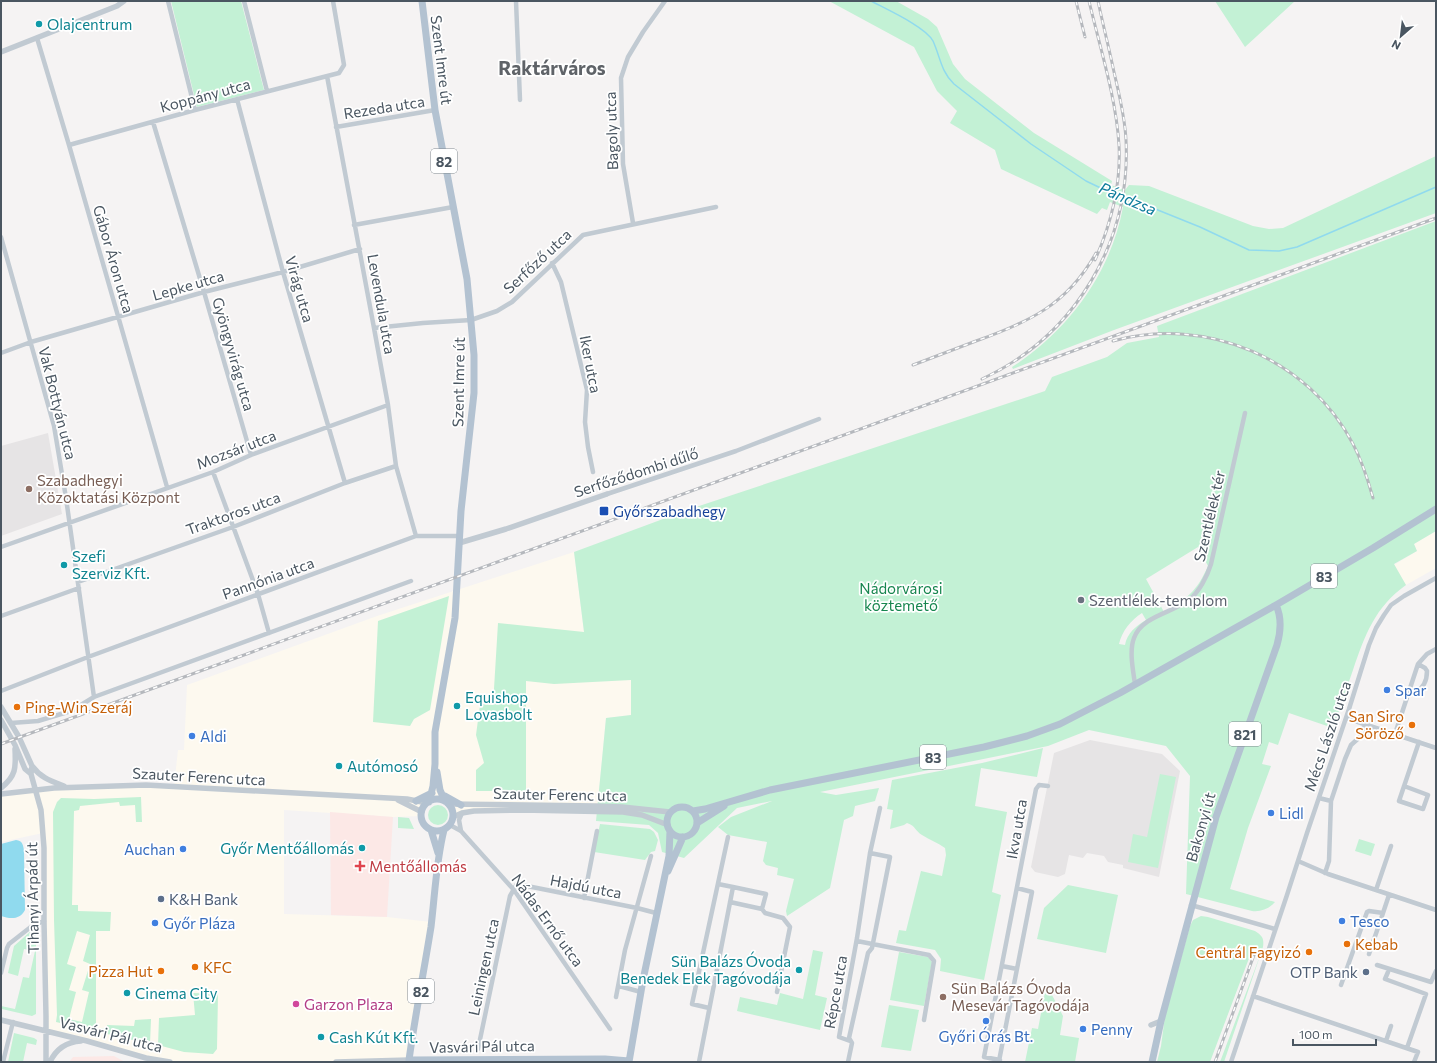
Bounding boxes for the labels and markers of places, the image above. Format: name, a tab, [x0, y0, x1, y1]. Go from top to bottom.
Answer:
place label: Olajcentrum	[47, 15, 132, 33]
marker: Olajcentrum	[34, 19, 44, 29]
place label: Szabadhegyi Közoktatási Központ	[37, 471, 180, 506]
marker: Szabadhegyi Közoktatási Központ	[24, 484, 34, 494]
place label: Győrszabadhegy	[613, 502, 726, 520]
marker: Győrszabadhegy	[598, 505, 610, 517]
place label: Szefi Szerviz Kft.	[72, 547, 150, 582]
marker: Szefi Szerviz Kft.	[59, 560, 69, 570]
place label: Szentlélek-templom	[1089, 591, 1227, 609]
marker: Szentlélek-templom	[1076, 595, 1086, 605]
place label: Spar	[1395, 681, 1427, 699]
marker: Spar	[1382, 685, 1392, 695]
place label: Equishop Lovasbolt	[465, 688, 532, 723]
place label: Ping-Win Szeráj	[25, 698, 132, 716]
marker: Equishop Lovasbolt	[452, 701, 462, 711]
marker: Ping-Win Szeráj	[12, 702, 22, 712]
place label: San Siro Söröző	[1349, 707, 1404, 742]
marker: San Siro Söröző	[1407, 720, 1417, 730]
place label: Aldi	[200, 727, 227, 745]
marker: Aldi	[187, 731, 197, 741]
place label: Autómosó	[347, 757, 418, 775]
marker: Autómosó	[334, 761, 344, 771]
place label: Lidl	[1279, 804, 1304, 822]
marker: Lidl	[1266, 808, 1276, 818]
place label: Győr Mentőállomás	[220, 839, 354, 857]
place label: Auchan	[124, 840, 175, 858]
marker: Győr Mentőállomás	[357, 843, 367, 853]
marker: Auchan	[178, 844, 188, 854]
place label: Mentőállomás	[369, 857, 467, 875]
marker: Mentőállomás	[354, 860, 366, 872]
place label: K&H Bank	[169, 890, 238, 908]
marker: K&H Bank	[156, 894, 166, 904]
place label: Tesco	[1350, 912, 1390, 930]
place label: Győr Pláza	[163, 914, 235, 932]
marker: Tesco	[1337, 916, 1347, 926]
marker: Győr Pláza	[150, 918, 160, 928]
place label: Kebab	[1355, 935, 1398, 953]
marker: Kebab	[1342, 939, 1352, 949]
place label: Centrál Fagyizó	[1195, 943, 1301, 961]
marker: Centrál Fagyizó	[1304, 947, 1314, 957]
place label: Sün Balázs Óvoda Benedek Elek Tagóvodája	[620, 951, 791, 987]
place label: KFC	[203, 958, 232, 976]
place label: Pizza Hut	[88, 962, 153, 980]
marker: KFC	[190, 962, 200, 972]
place label: OTP Bank	[1290, 963, 1358, 981]
marker: Sün Balázs Óvoda Benedek Elek Tagóvodája	[794, 965, 804, 975]
marker: Pizza Hut	[156, 966, 166, 976]
marker: OTP Bank	[1361, 967, 1371, 977]
place label: Sün Balázs Óvoda Mesevár Tagóvodája	[951, 978, 1089, 1014]
place label: Cinema City	[135, 984, 218, 1002]
marker: Cinema City	[122, 988, 132, 998]
marker: Sün Balázs Óvoda Mesevár Tagóvodája	[938, 992, 948, 1002]
place label: Garzon Plaza	[304, 995, 393, 1013]
marker: Garzon Plaza	[291, 999, 301, 1009]
marker: Győri Órás Bt.	[981, 1016, 991, 1026]
place label: Penny	[1091, 1020, 1133, 1038]
marker: Penny	[1078, 1024, 1088, 1034]
place label: Győri Órás Bt.	[939, 1026, 1033, 1045]
place label: Cash Kút Kft.	[329, 1028, 418, 1046]
marker: Cash Kút Kft.	[316, 1032, 326, 1042]

